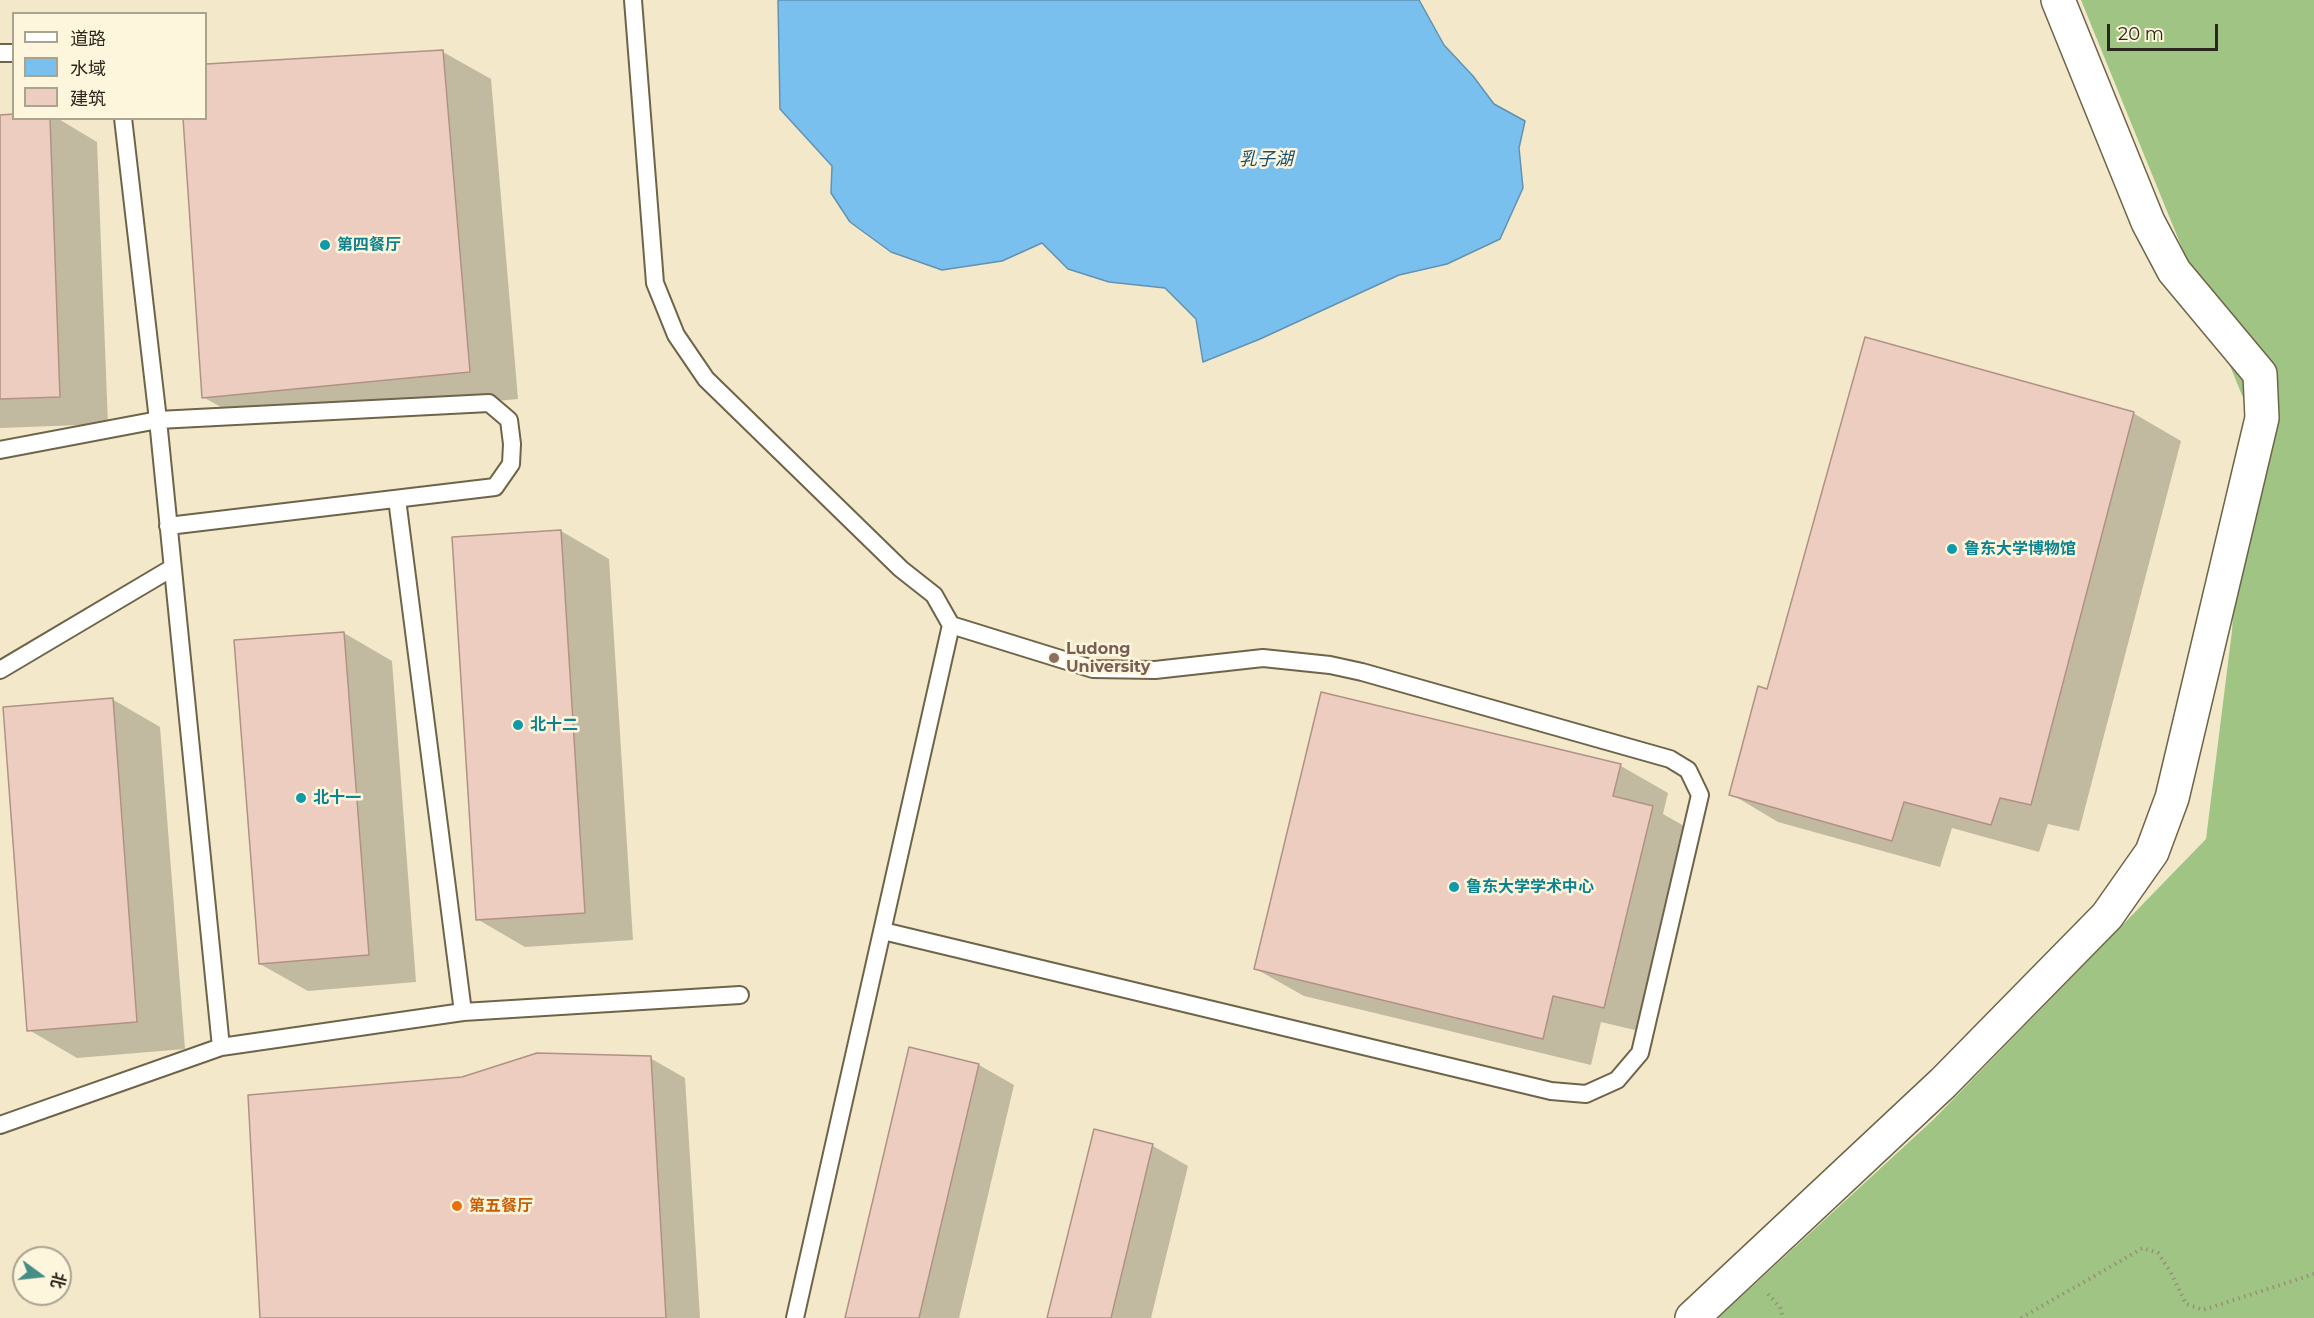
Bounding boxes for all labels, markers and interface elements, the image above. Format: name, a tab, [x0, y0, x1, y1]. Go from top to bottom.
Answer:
legend	[12, 12, 207, 120]
scale bar	[2110, 12, 2221, 50]
text: 20 m	[2118, 23, 2164, 45]
text: 道路	[70, 28, 106, 50]
text: 水域	[70, 58, 106, 80]
text: 建筑	[70, 88, 106, 110]
water label: 乳子湖	[1239, 149, 1293, 171]
place label: 第四餐厅	[337, 235, 401, 255]
marker: 第四餐厅	[318, 238, 332, 252]
place label: 鲁东大学博物馆	[1964, 539, 2076, 559]
marker: 鲁东大学博物馆	[1945, 542, 1959, 556]
place label: Ludong University	[1066, 639, 1150, 677]
marker: Ludong University	[1047, 651, 1061, 665]
place label: 北十二	[530, 715, 578, 735]
marker: 北十二	[511, 718, 525, 732]
place label: 北十一	[313, 788, 361, 808]
marker: 北十一	[294, 791, 308, 805]
place label: 鲁东大学学术中心	[1466, 877, 1594, 897]
marker: 鲁东大学学术中心	[1447, 880, 1461, 894]
place label: 第五餐厅	[469, 1196, 533, 1216]
marker: 第五餐厅	[450, 1199, 464, 1213]
north arrow	[12, 1246, 72, 1306]
text: 北	[47, 1270, 69, 1290]

